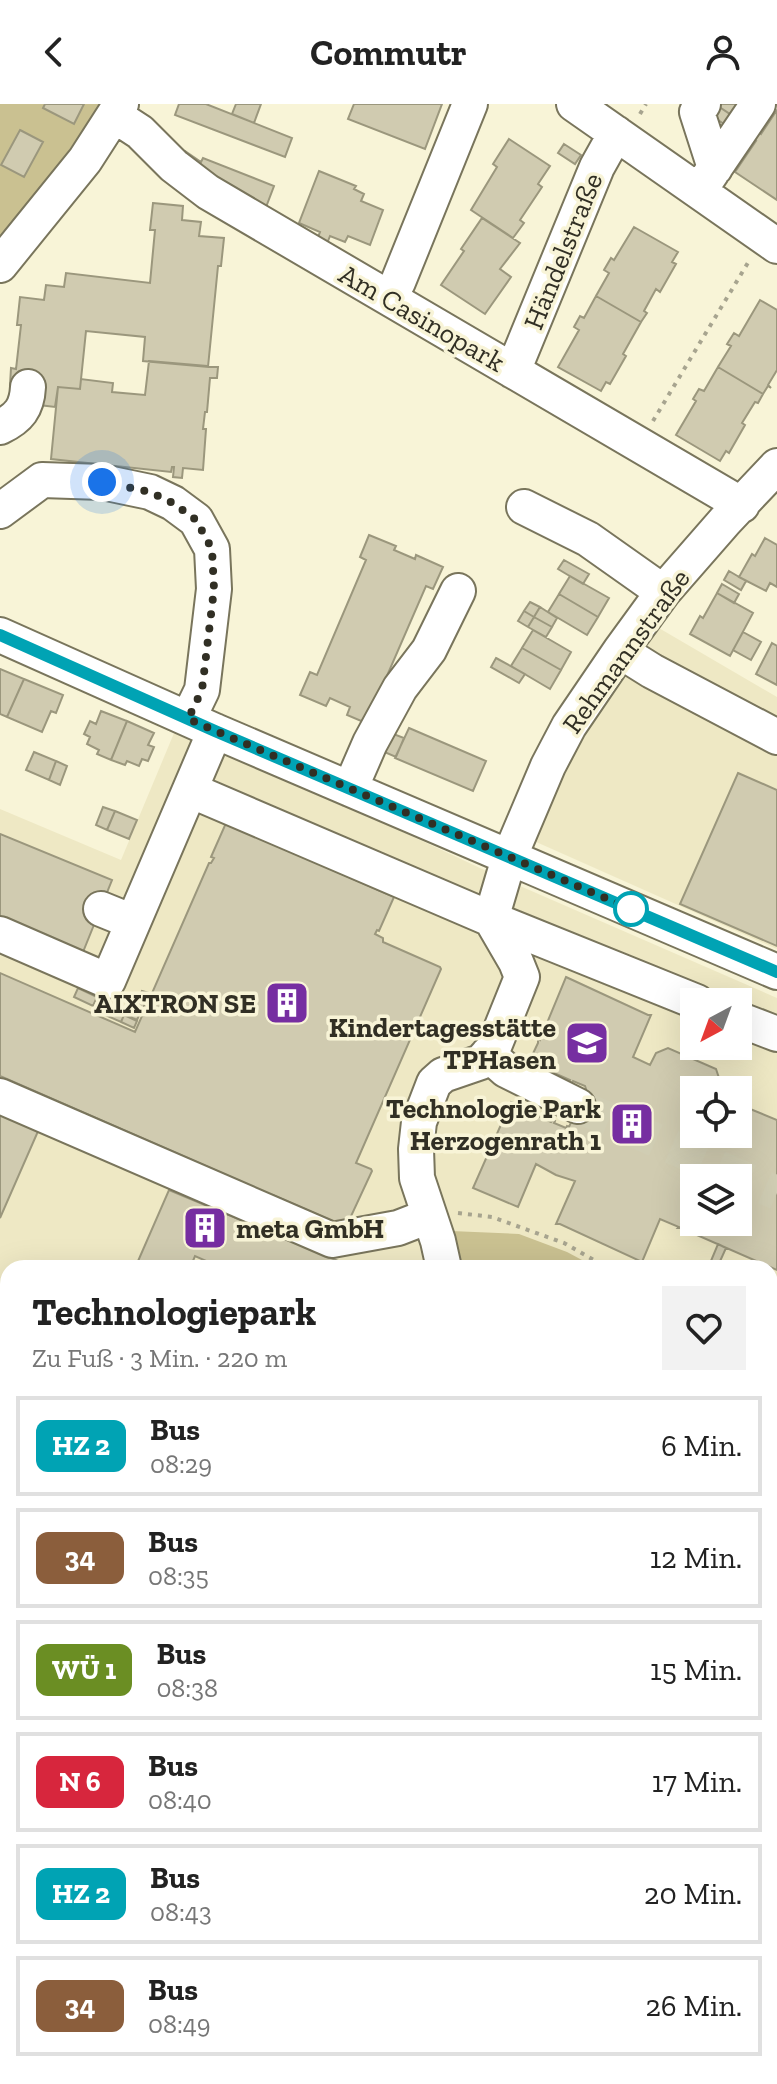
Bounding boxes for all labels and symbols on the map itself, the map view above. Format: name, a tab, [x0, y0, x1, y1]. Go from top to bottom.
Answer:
street label: Händelstraße	[517, 168, 609, 334]
street label: Am Casinopark	[333, 257, 511, 379]
your location	[82, 462, 122, 502]
street label: Rehmannstraße	[555, 562, 697, 740]
unlabelled marker	[614, 892, 648, 926]
building icon: AIXTRON SE	[263, 979, 311, 1027]
place label: AIXTRON SE	[94, 987, 256, 1020]
north arrow	[680, 988, 752, 1060]
place label: Kindertagesstätte TPHasen	[329, 1011, 556, 1076]
school or university icon: Kindertagesstätte TPHasen	[563, 1019, 611, 1067]
place label: Technologie Park Herzogenrath 1	[386, 1092, 602, 1157]
building icon: Technologie Park Herzogenrath 1	[608, 1100, 656, 1148]
building icon: meta GmbH	[181, 1204, 229, 1252]
place label: meta GmbH	[236, 1212, 384, 1245]

